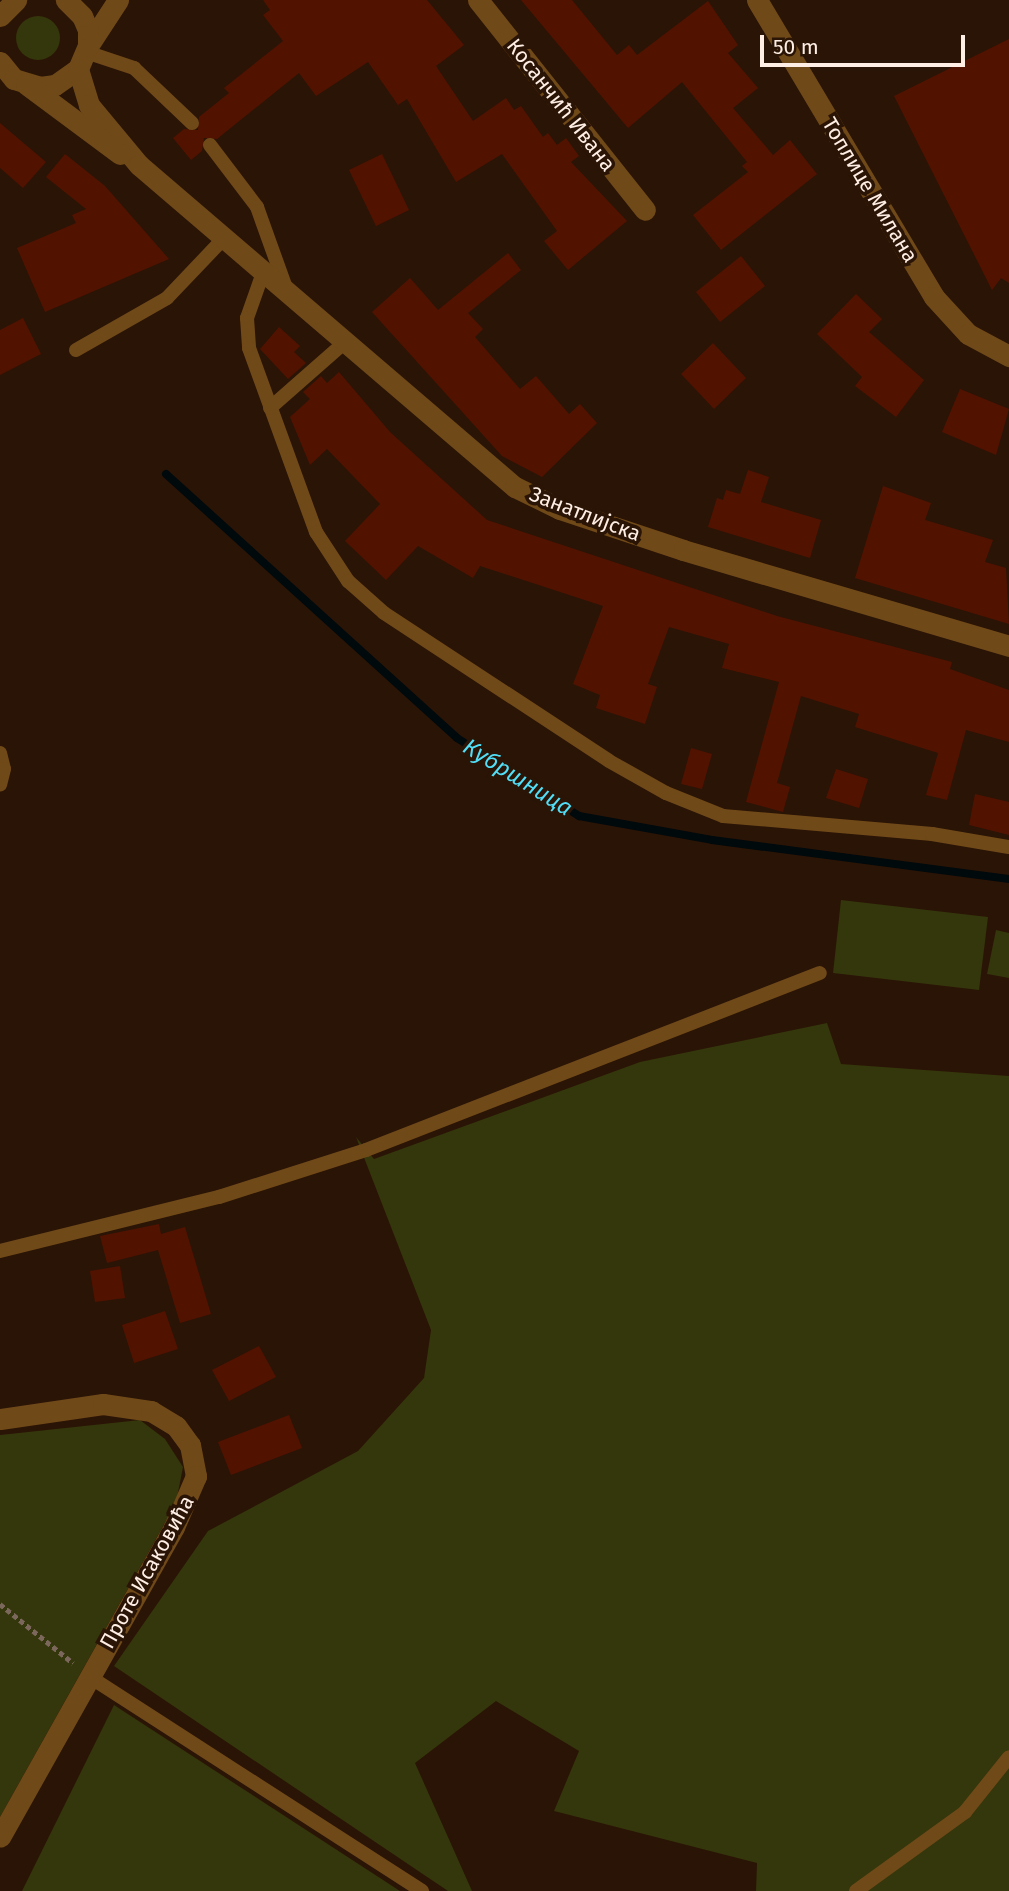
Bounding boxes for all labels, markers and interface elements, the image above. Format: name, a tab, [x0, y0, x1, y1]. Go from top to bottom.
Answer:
scale bar	[764, 21, 969, 65]
street label: Косанчић Ивана	[501, 34, 621, 176]
text: 50 m	[773, 34, 819, 60]
street label: Топлице Милана	[817, 113, 923, 267]
street label: Занатлијска	[526, 481, 644, 547]
water label: Кубршница	[458, 732, 578, 822]
street label: Проте Исаковића	[94, 1491, 200, 1653]

